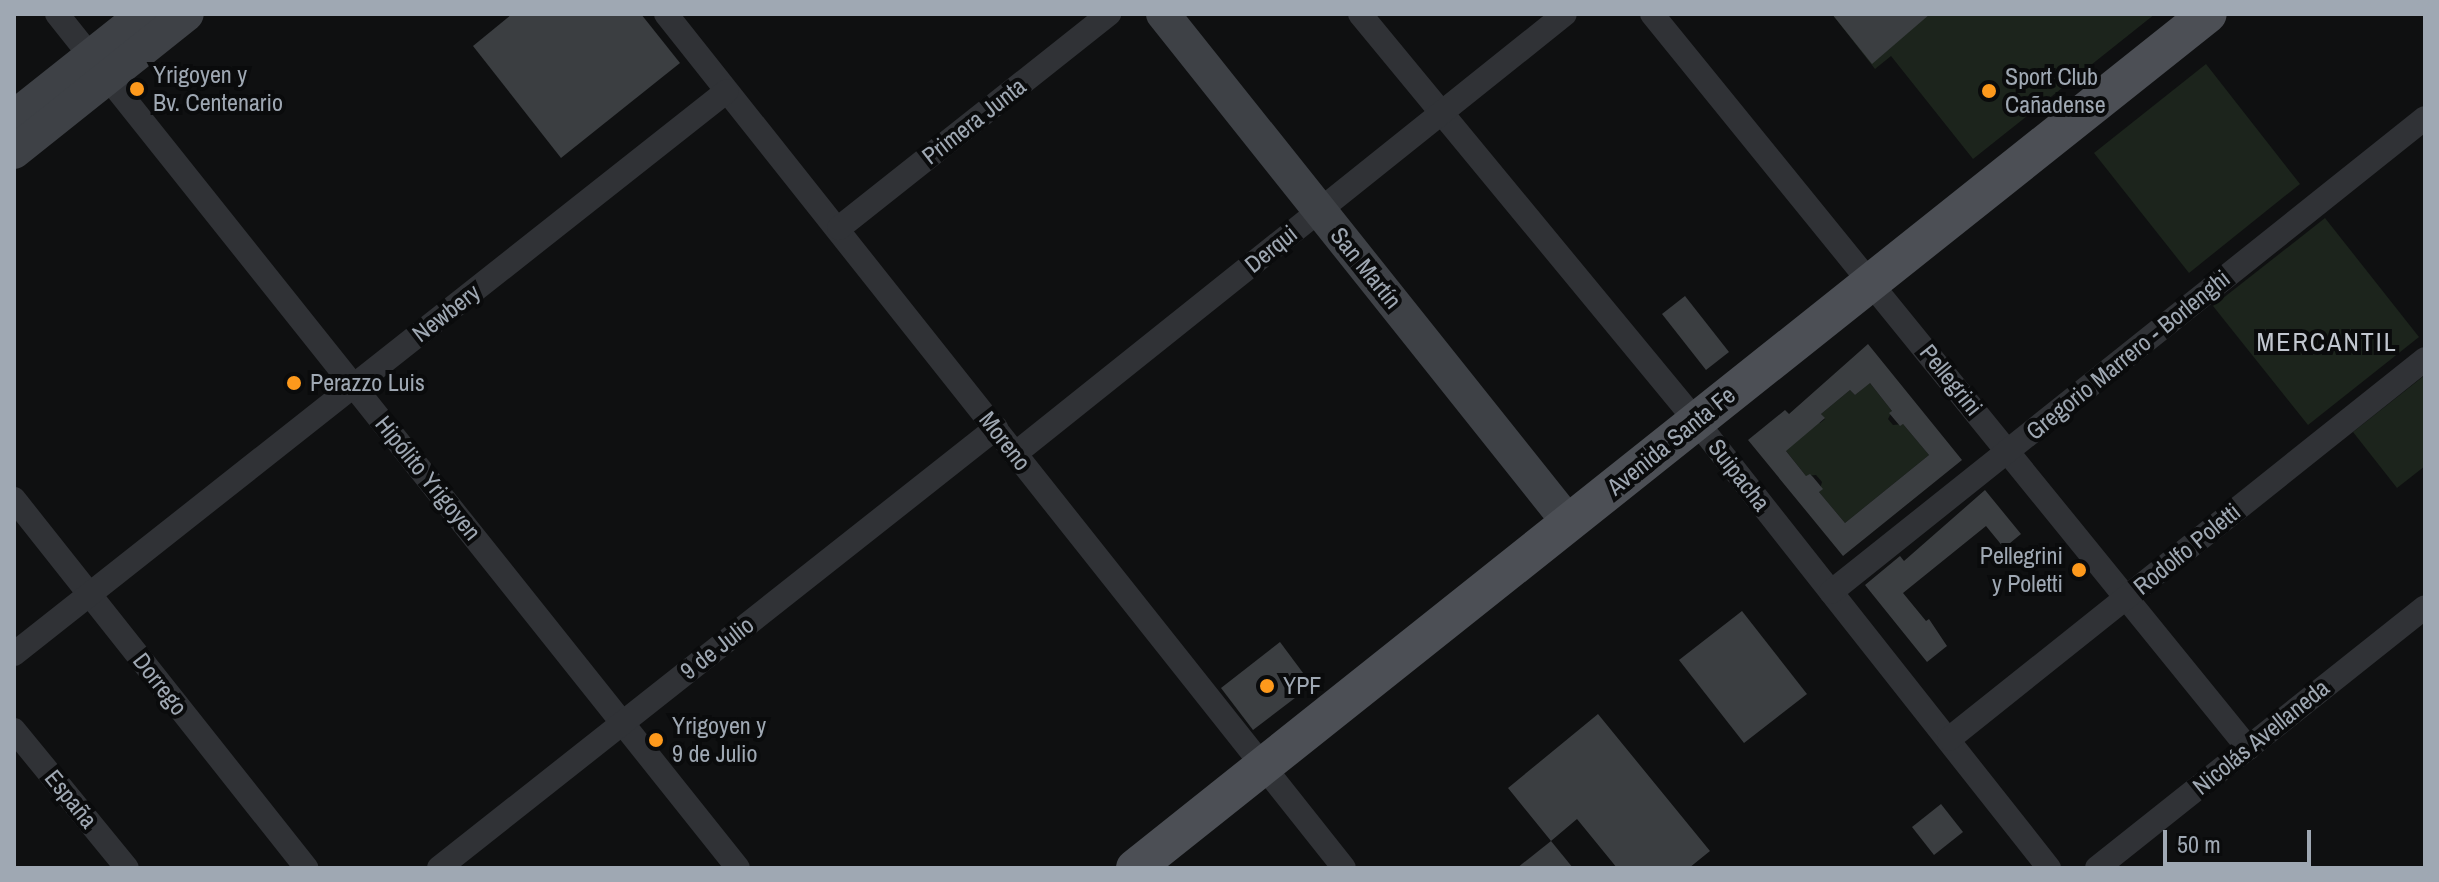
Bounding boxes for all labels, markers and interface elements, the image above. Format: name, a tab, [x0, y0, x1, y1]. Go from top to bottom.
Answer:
place label: Yrigoyen y Bv. Centenario	[153, 61, 283, 117]
place label: Sport Club Cañadense	[2005, 63, 2106, 119]
street label: Primera Junta	[916, 72, 1032, 170]
marker: Yrigoyen y Bv. Centenario	[128, 80, 146, 98]
marker: Sport Club Cañadense	[1980, 82, 1998, 100]
street label: Derqui	[1239, 219, 1303, 279]
street label: San Martín	[1325, 222, 1407, 314]
street label: Gregorio Marrero - Borlenghi	[2020, 264, 2236, 446]
street label: Newbery	[407, 278, 485, 348]
district label: MERCANTIL	[2256, 326, 2398, 358]
street label: Pellegrini	[1914, 339, 1988, 421]
place label: Perazzo Luis	[310, 369, 425, 397]
marker: Perazzo Luis	[285, 374, 303, 392]
street label: Avenida Santa Fe	[1601, 381, 1741, 501]
street label: Moreno	[973, 406, 1037, 476]
street label: Hipólito Yrigoyen	[369, 410, 487, 546]
street label: Suipacha	[1702, 433, 1776, 517]
street label: Rodolfo Poletti	[2128, 497, 2246, 601]
place label: Pellegrini y Poletti	[1980, 542, 2063, 598]
marker: Pellegrini y Poletti	[2070, 561, 2088, 579]
street label: 9 de Julio	[675, 610, 759, 686]
street label: Dorrego	[127, 647, 193, 721]
place label: YPF	[1283, 672, 1321, 700]
street label: Nicolás Avellaneda	[2187, 673, 2335, 801]
marker: YPF	[1258, 677, 1276, 695]
place label: Yrigoyen y 9 de Julio	[672, 712, 766, 768]
marker: Yrigoyen y 9 de Julio	[647, 731, 665, 749]
street label: España	[39, 764, 103, 834]
scale bar	[2167, 814, 2315, 864]
text: 50 m	[2177, 828, 2221, 860]

